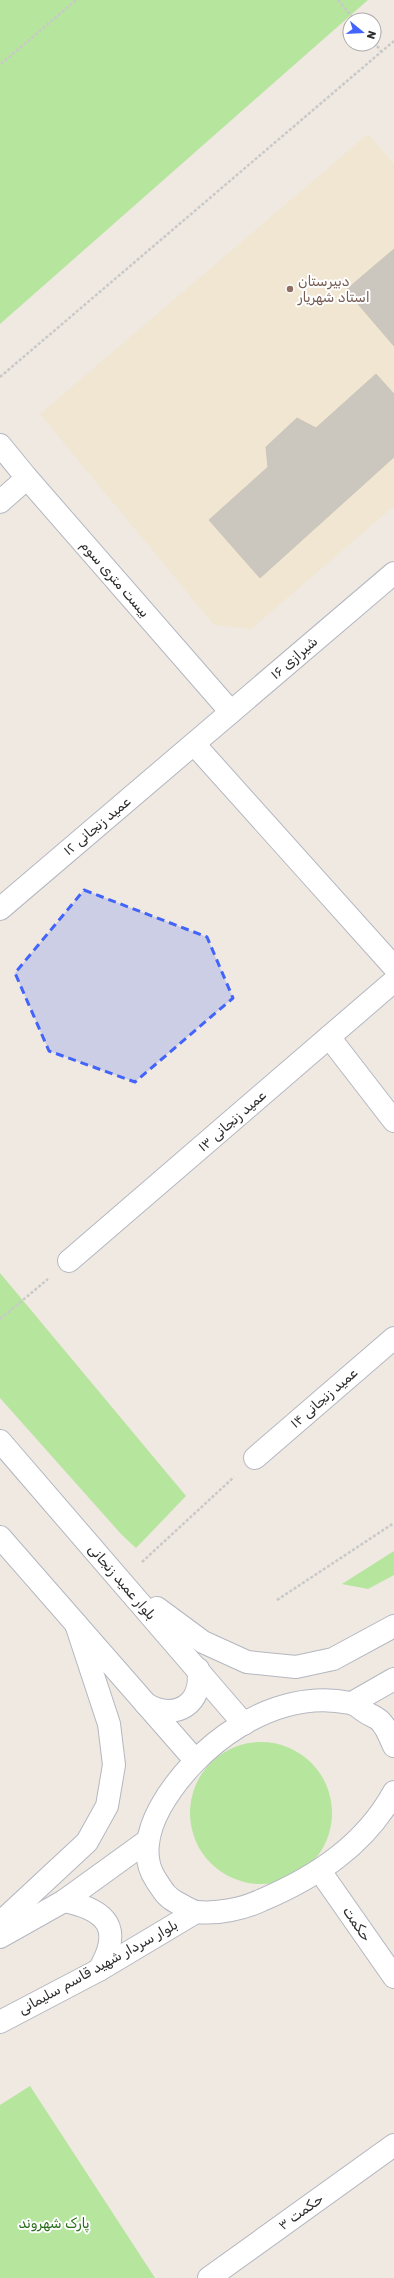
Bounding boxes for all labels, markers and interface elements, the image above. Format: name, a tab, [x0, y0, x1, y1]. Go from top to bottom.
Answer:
north arrow	[342, 12, 382, 52]
text: N	[364, 29, 378, 41]
place label: دبیرستان استاد شهریار	[297, 273, 370, 306]
marker: دبیرستان استاد شهریار	[285, 284, 295, 294]
street label: بیست متری سوم	[76, 537, 153, 622]
street label: شیرازی ۱۶	[267, 633, 321, 683]
street label: عمید زنجانی ۱۲	[60, 793, 134, 859]
street label: عمید زنجانی ۱۳	[194, 1086, 270, 1155]
street label: عمید زنجانی ۱۴	[287, 1364, 361, 1432]
street label: بلوار عمید زنجانی	[84, 1540, 160, 1624]
street label: حکمت	[339, 1903, 375, 1945]
street label: بلوار سردار شهید قاسم سلیمانی	[15, 1916, 181, 2018]
street label: حکمت ۳	[275, 2190, 327, 2234]
park label: پارک شهروند	[19, 2215, 89, 2233]

